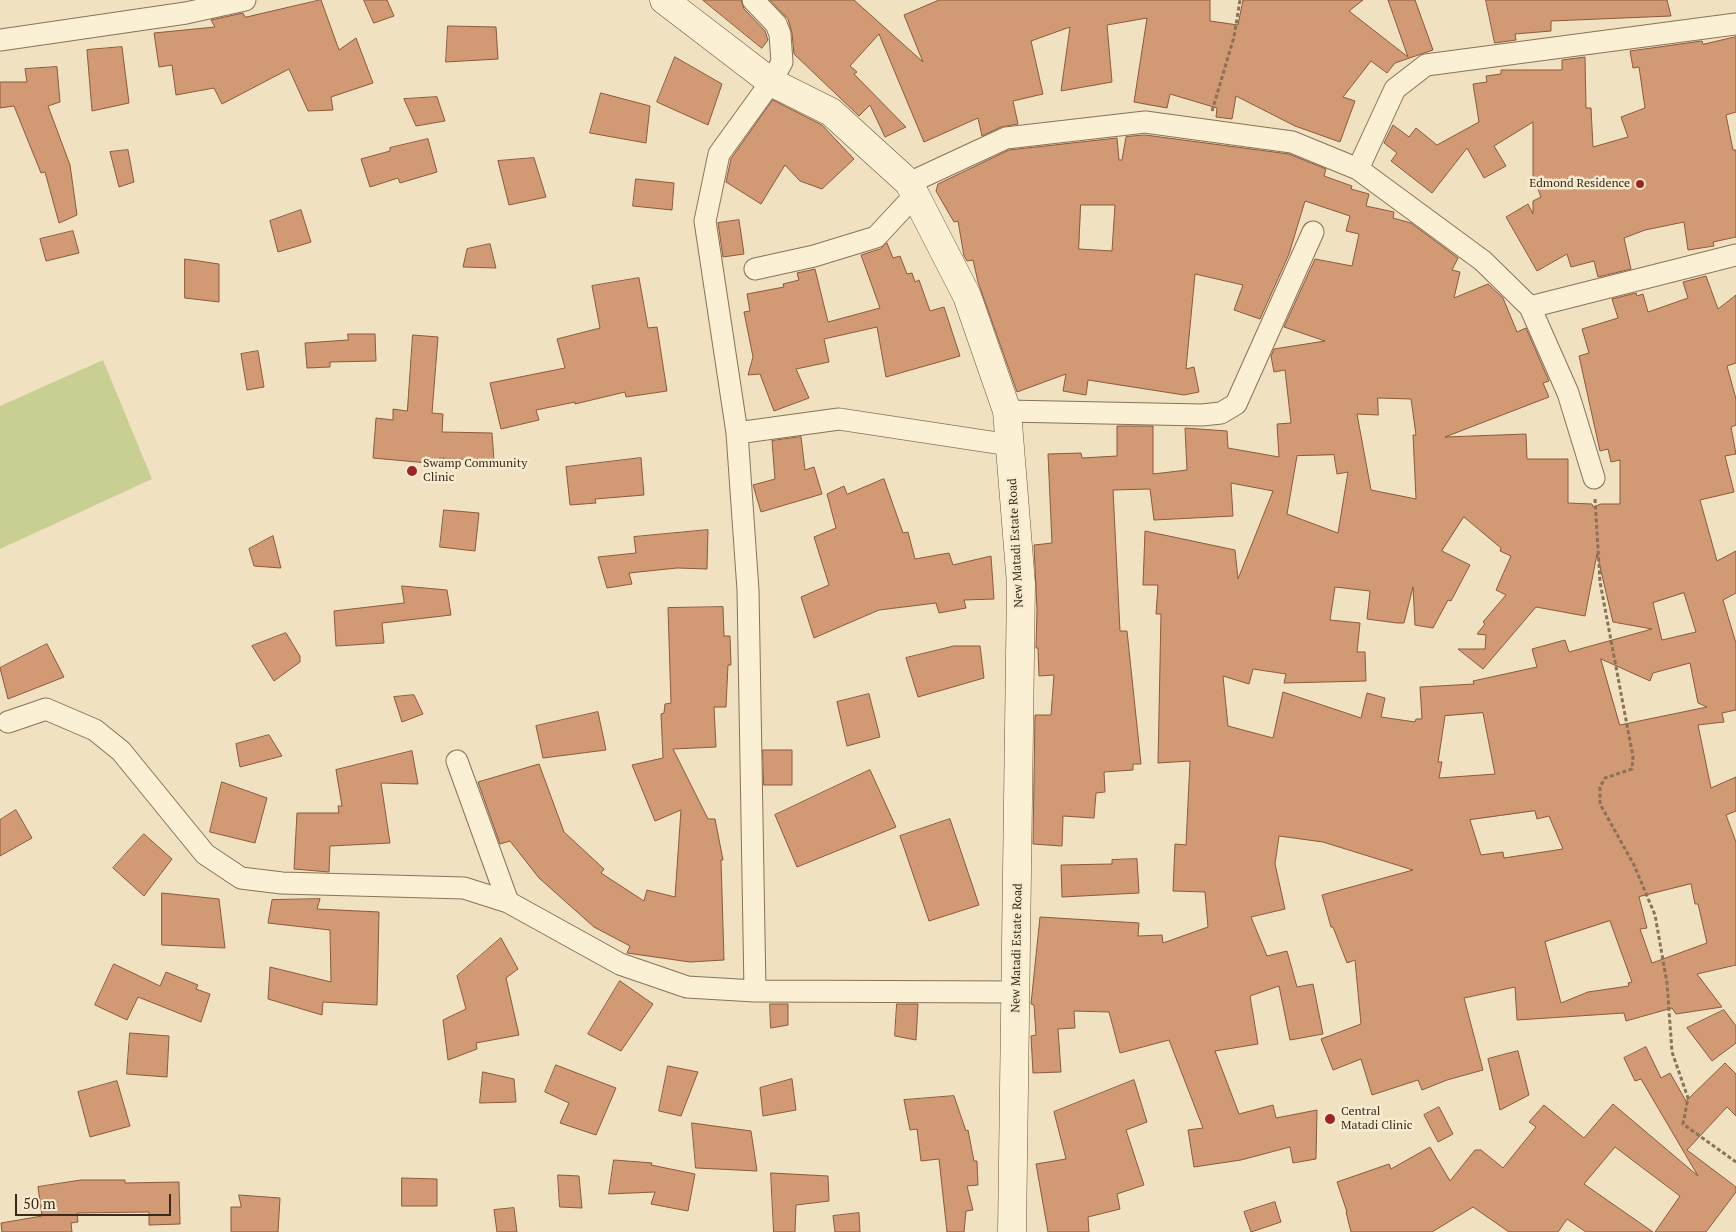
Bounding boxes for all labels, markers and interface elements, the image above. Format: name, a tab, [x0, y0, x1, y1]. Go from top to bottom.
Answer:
place label: Edmond Residence	[1529, 177, 1630, 191]
marker: Edmond Residence	[1634, 178, 1646, 190]
place label: Swamp Community Clinic	[423, 457, 527, 485]
marker: Swamp Community Clinic	[405, 464, 419, 478]
street label: New Matadi Estate Road	[1005, 478, 1027, 608]
street label: New Matadi Estate Road	[1009, 883, 1025, 1013]
place label: Central Matadi Clinic	[1341, 1105, 1412, 1133]
marker: Central Matadi Clinic	[1323, 1112, 1337, 1126]
scale bar	[18, 1184, 174, 1216]
text: 50 m	[23, 1193, 56, 1213]

